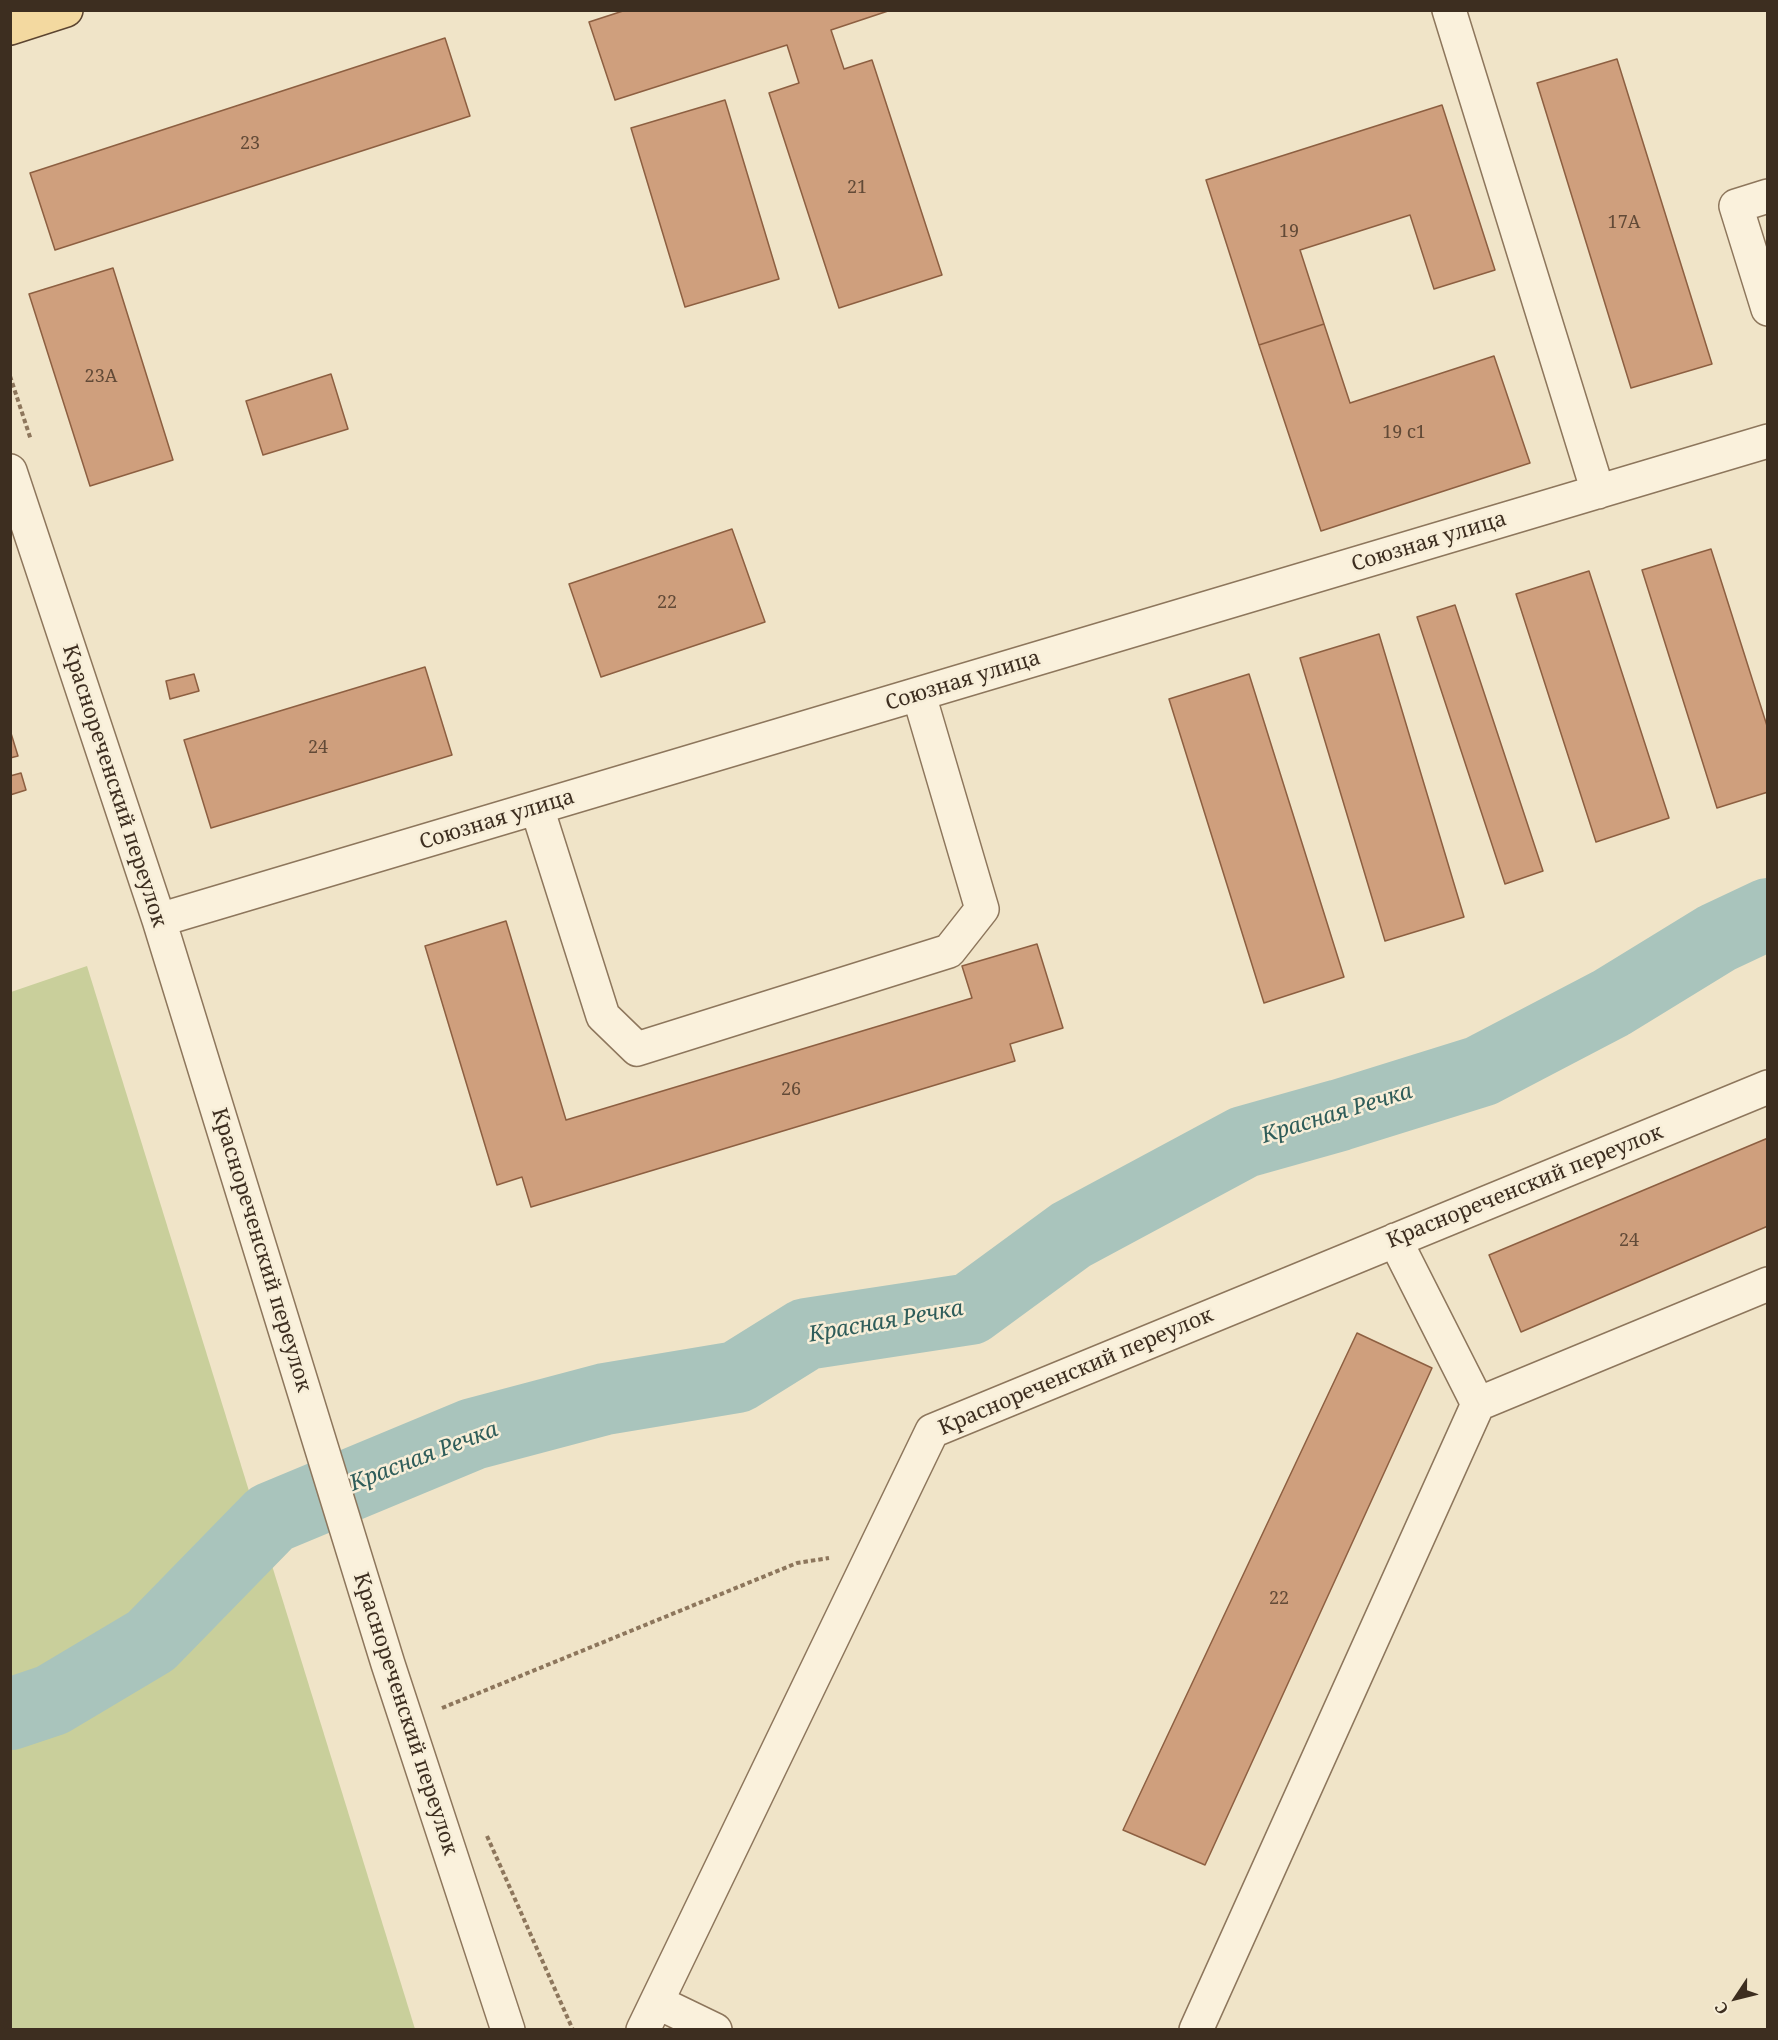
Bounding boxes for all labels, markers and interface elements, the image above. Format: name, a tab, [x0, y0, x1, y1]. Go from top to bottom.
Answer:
house number: 23	[240, 133, 260, 155]
house number: 21	[847, 177, 867, 199]
house number: 17А	[1608, 212, 1640, 234]
house number: 19	[1279, 221, 1299, 243]
house number: 23А	[85, 366, 117, 388]
house number: 19 с1	[1382, 422, 1426, 444]
street label: Союзная улица	[1348, 506, 1510, 578]
house number: 22	[657, 592, 677, 614]
street label: Краснореченский переулок	[56, 642, 172, 930]
street label: Союзная улица	[882, 645, 1044, 717]
house number: 24	[308, 737, 328, 759]
street label: Союзная улица	[416, 784, 578, 856]
water label: Красная Речка	[1258, 1078, 1416, 1150]
house number: 26	[781, 1079, 801, 1101]
street label: Краснореченский переулок	[206, 1105, 316, 1395]
street label: Краснореченский переулок	[1383, 1120, 1667, 1254]
house number: 24	[1619, 1230, 1639, 1252]
water label: Красная Речка	[807, 1295, 965, 1349]
street label: Краснореченский переулок	[935, 1303, 1217, 1441]
water label: Красная Речка	[346, 1417, 502, 1497]
street label: Краснореченский переулок	[347, 1570, 463, 1858]
house number: 22	[1269, 1588, 1289, 1610]
north arrow	[1706, 1968, 1766, 2028]
text: С	[1709, 1998, 1733, 2019]

